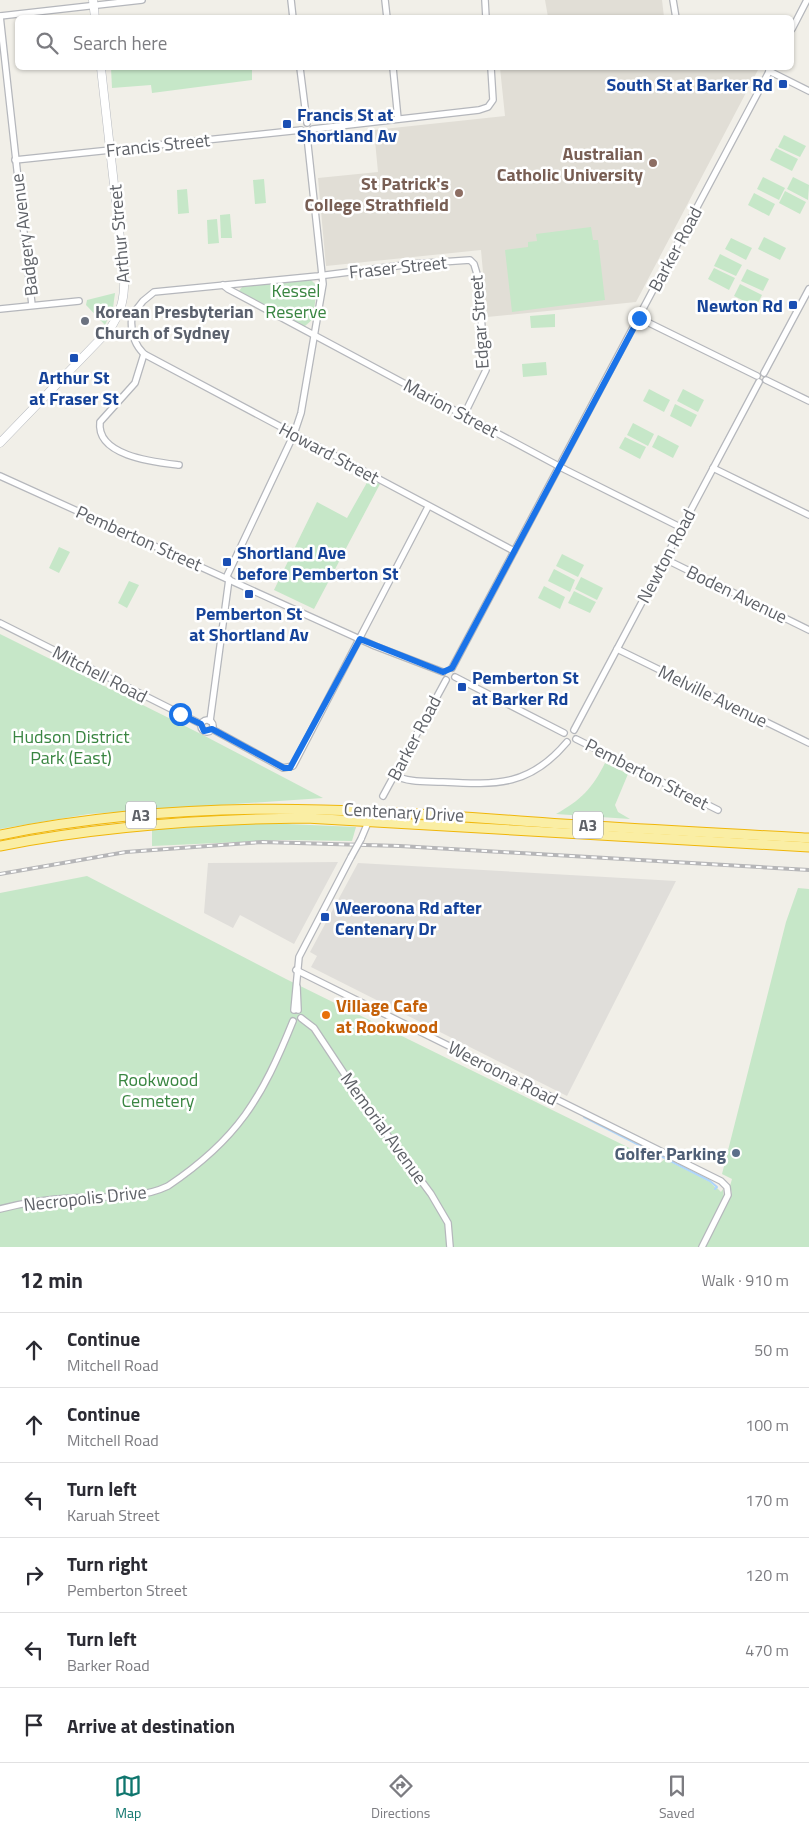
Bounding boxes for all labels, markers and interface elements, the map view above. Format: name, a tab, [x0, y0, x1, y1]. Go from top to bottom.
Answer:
search box	[15, 15, 794, 70]
text: Search here	[73, 28, 167, 57]
icon: search	[33, 29, 61, 57]
place label: South St at Barker Rd	[607, 71, 773, 98]
marker: South St at Barker Rd	[777, 78, 789, 90]
place label: Francis St at Shortland Av	[297, 101, 397, 149]
marker: Francis St at Shortland Av	[281, 118, 293, 130]
street label: Francis Street	[105, 126, 212, 164]
place label: Australian Catholic University	[497, 140, 643, 188]
marker: Australian Catholic University	[647, 157, 659, 169]
place label: St Patrick's College Strathfield	[304, 170, 449, 218]
street label: Badgery Avenue	[3, 172, 45, 298]
street label: Arthur Street	[101, 183, 137, 285]
marker: St Patrick's College Strathfield	[453, 187, 465, 199]
street label: Barker Road	[641, 202, 709, 296]
street label: Fraser Street	[348, 248, 449, 286]
street label: Edgar Street	[462, 273, 496, 370]
park label: Kessel Reserve	[265, 277, 327, 325]
place label: Newton Rd	[697, 292, 783, 319]
place label: Korean Presbyterian Church of Sydney	[95, 298, 254, 346]
marker: Newton Rd	[787, 299, 799, 311]
route end	[628, 307, 651, 330]
marker: Korean Presbyterian Church of Sydney	[79, 315, 91, 327]
marker: Arthur St at Fraser St	[68, 352, 80, 364]
place label: Arthur St at Fraser St	[29, 364, 119, 412]
street label: Marion Street	[399, 372, 504, 445]
street label: Howard Street	[274, 415, 384, 491]
street label: Pemberton Street	[72, 498, 207, 578]
street label: Newton Road	[630, 504, 702, 608]
place label: Shortland Ave before Pemberton St	[237, 539, 399, 587]
marker: Shortland Ave before Pemberton St	[221, 556, 233, 568]
street label: Boden Avenue	[682, 558, 792, 630]
marker: Pemberton St at Shortland Av	[243, 588, 255, 600]
place label: Pemberton St at Shortland Av	[189, 600, 309, 648]
street label: Mitchell Road	[48, 639, 152, 709]
street label: Melville Avenue	[654, 658, 772, 734]
place label: Pemberton St at Barker Rd	[472, 664, 579, 712]
marker: Pemberton St at Barker Rd	[456, 681, 468, 693]
street label: Barker Road	[380, 691, 448, 785]
route start	[169, 703, 192, 726]
park label: Hudson District Park (East)	[12, 723, 130, 771]
street label: Pemberton Street	[581, 731, 714, 817]
street label: Centenary Drive	[343, 795, 465, 829]
road number: A3	[126, 802, 156, 828]
road number: A3	[573, 812, 603, 838]
place label: Weeroona Rd after Centenary Dr	[335, 894, 482, 942]
marker: Weeroona Rd after Centenary Dr	[319, 911, 331, 923]
place label: Village Cafe at Rookwood	[336, 992, 438, 1040]
marker: Village Cafe at Rookwood	[320, 1009, 332, 1021]
street label: Weeroona Road	[443, 1034, 563, 1112]
park label: Rookwood Cemetery	[118, 1066, 198, 1114]
street label: Memorial Avenue	[334, 1067, 434, 1189]
place label: Golfer Parking	[614, 1140, 726, 1167]
marker: Golfer Parking	[730, 1147, 742, 1159]
street label: Necropolis Drive	[22, 1178, 148, 1218]
text: 12 min	[20, 1264, 83, 1296]
text: Walk · 910 m	[701, 1268, 789, 1292]
text: Continue	[67, 1324, 140, 1353]
icon: ahead	[20, 1336, 48, 1364]
text: 50 m	[754, 1338, 789, 1362]
text: Mitchell Road	[67, 1353, 159, 1377]
text: Continue	[67, 1399, 140, 1428]
icon: ahead	[20, 1411, 48, 1439]
text: 100 m	[745, 1413, 789, 1437]
text: Mitchell Road	[67, 1428, 159, 1452]
text: Turn left	[67, 1474, 137, 1503]
icon: left	[20, 1486, 48, 1514]
text: 170 m	[745, 1488, 789, 1512]
text: Karuah Street	[67, 1503, 160, 1527]
text: Turn right	[67, 1549, 148, 1578]
icon: right	[20, 1561, 48, 1589]
text: 120 m	[745, 1563, 789, 1587]
text: Pemberton Street	[67, 1578, 187, 1602]
text: Turn left	[67, 1624, 137, 1653]
icon: left	[20, 1636, 48, 1664]
text: 470 m	[745, 1638, 789, 1662]
text: Barker Road	[67, 1653, 150, 1677]
icon: arrive	[20, 1711, 48, 1739]
text: Arrive at destination	[67, 1711, 235, 1740]
tab: Map	[114, 1772, 142, 1823]
tab: Directions	[371, 1772, 430, 1823]
tab: Saved	[659, 1772, 695, 1823]

